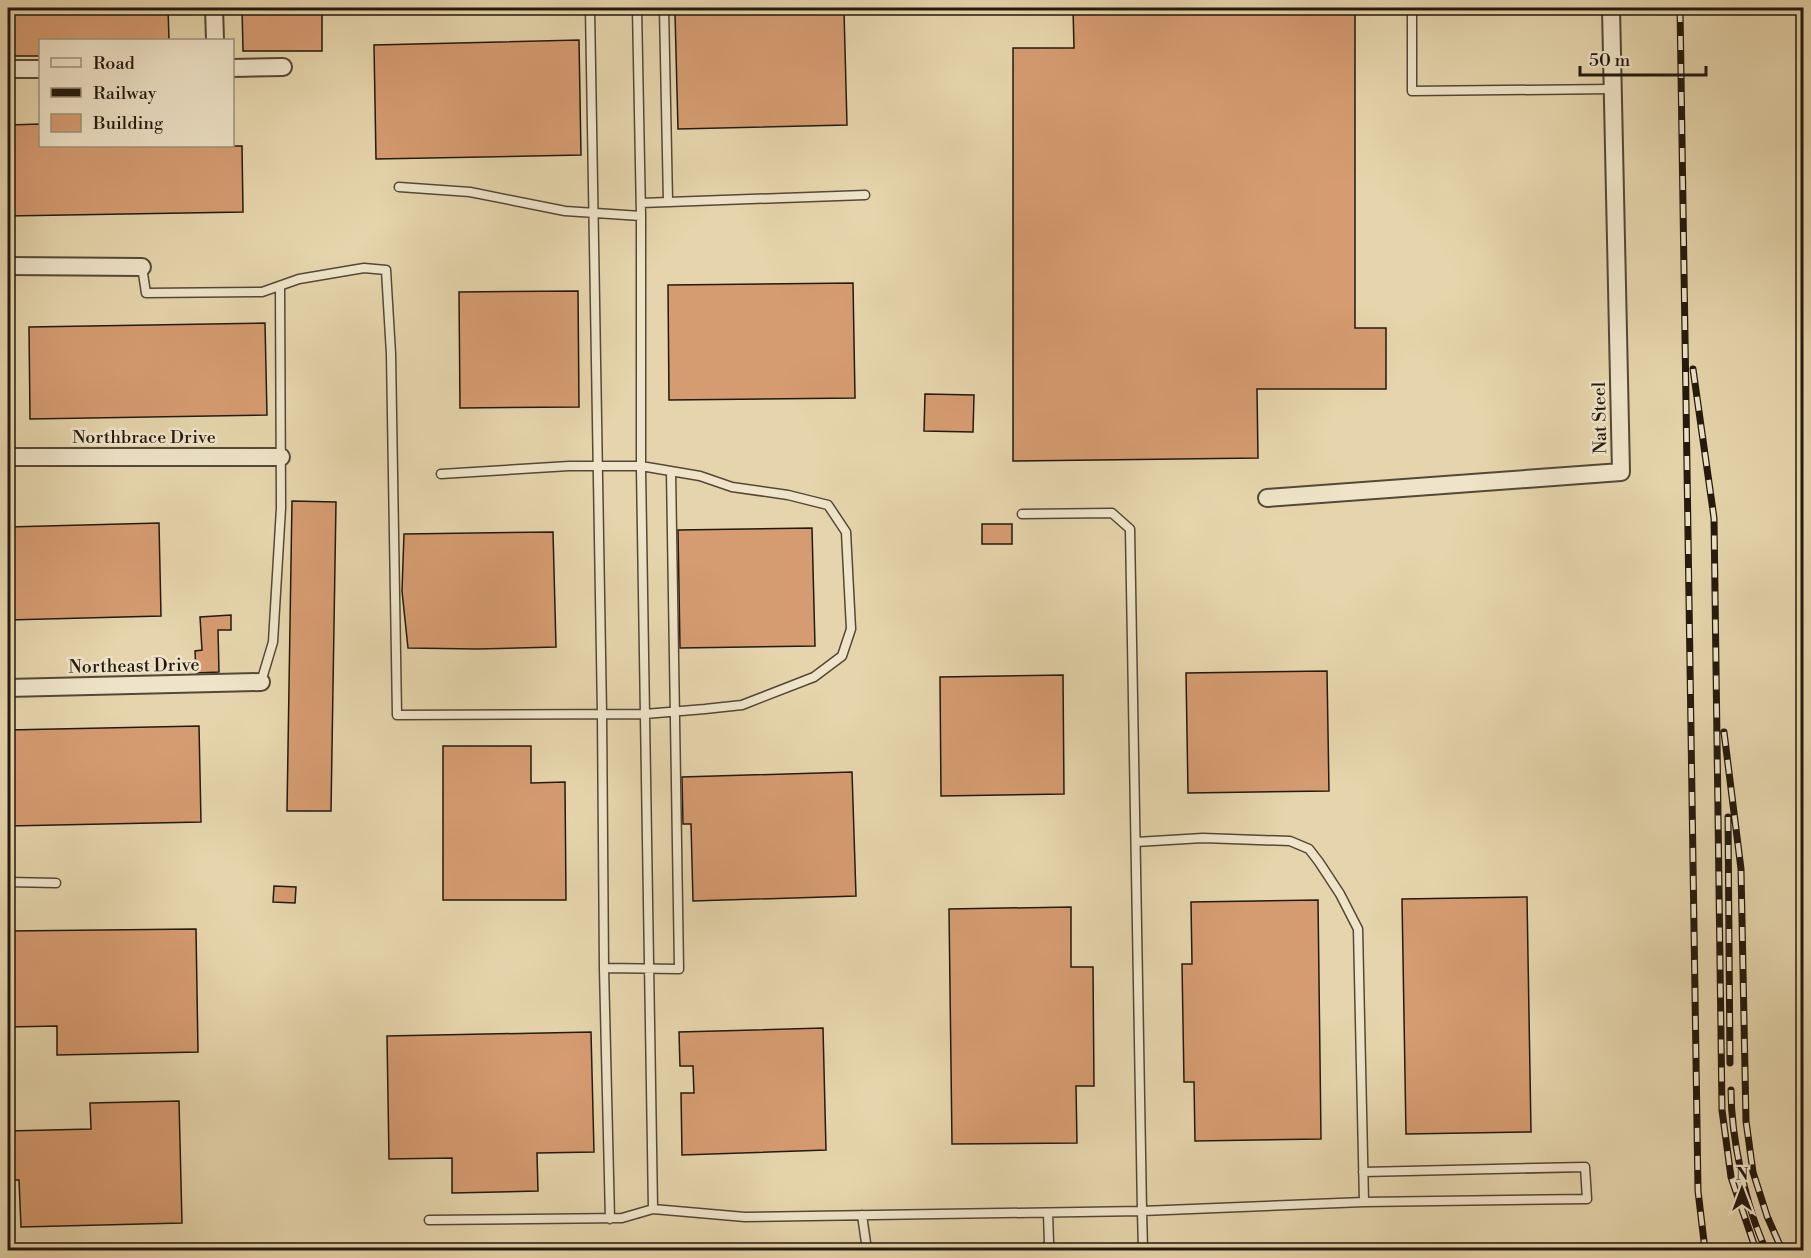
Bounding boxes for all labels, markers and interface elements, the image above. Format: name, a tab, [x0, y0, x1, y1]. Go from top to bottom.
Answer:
legend	[39, 39, 234, 147]
scale bar	[1580, 39, 1706, 77]
text: 50 m	[1589, 49, 1631, 72]
text: Road	[93, 52, 136, 75]
text: Railway	[93, 82, 157, 105]
text: Building	[92, 112, 164, 135]
street label: Nat Steel	[1588, 381, 1612, 454]
street label: Northbrace Drive	[72, 426, 216, 449]
street label: Northeast Drive	[68, 653, 200, 679]
north arrow	[1712, 1159, 1772, 1219]
text: N	[1736, 1165, 1749, 1185]

